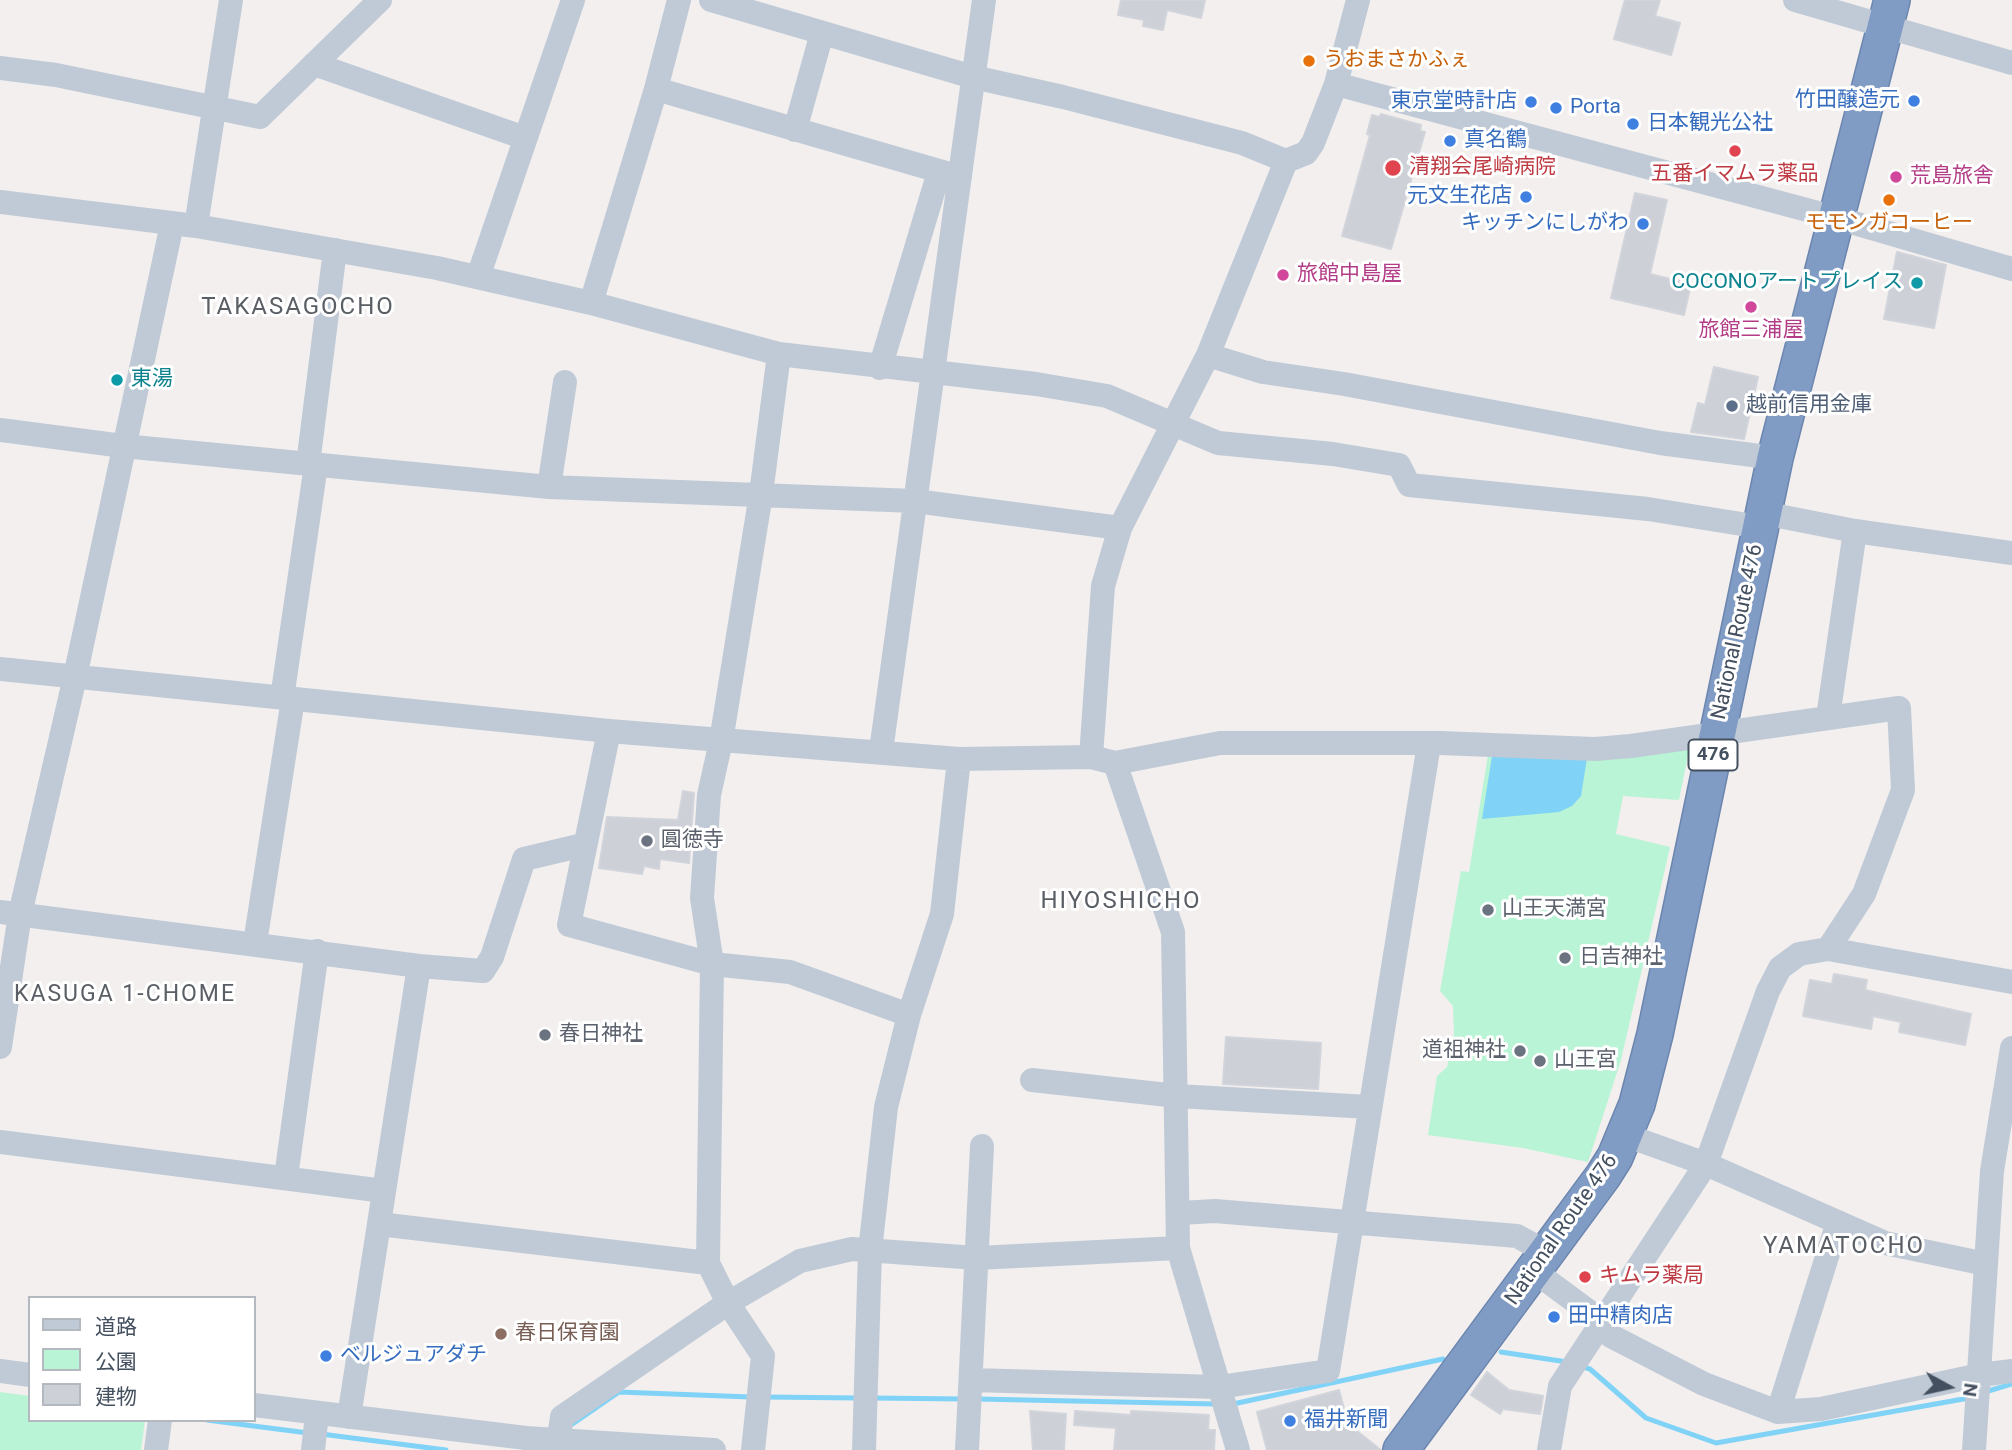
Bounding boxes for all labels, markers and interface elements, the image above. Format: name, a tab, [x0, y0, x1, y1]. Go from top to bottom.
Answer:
place label: うおまさかふぇ	[1323, 48, 1470, 74]
marker: うおまさかふぇ	[1301, 53, 1317, 69]
place label: 竹田醸造元	[1795, 88, 1900, 114]
place label: 東京堂時計店	[1391, 89, 1517, 115]
marker: 竹田醸造元	[1906, 93, 1922, 109]
marker: 東京堂時計店	[1523, 94, 1539, 110]
place label: Porta	[1570, 95, 1621, 121]
marker: Porta	[1548, 100, 1564, 116]
place label: 日本観光公社	[1647, 111, 1773, 137]
marker: 日本観光公社	[1625, 116, 1641, 132]
place label: 真名鶴	[1464, 128, 1527, 154]
marker: 真名鶴	[1442, 133, 1458, 149]
marker: 五番イマムラ薬品	[1727, 143, 1743, 159]
place label: 清翔会尾崎病院	[1409, 155, 1556, 181]
marker: 清翔会尾崎病院	[1383, 158, 1403, 178]
place label: 五番イマムラ薬品	[1651, 162, 1819, 188]
place label: 荒島旅舎	[1910, 164, 1994, 190]
marker: 荒島旅舎	[1888, 169, 1904, 185]
place label: 元文生花店	[1407, 184, 1512, 210]
marker: 元文生花店	[1518, 189, 1534, 205]
marker: モモンガコーヒー	[1881, 192, 1897, 208]
place label: キッチンにしがわ	[1461, 211, 1629, 237]
place label: モモンガコーヒー	[1805, 211, 1973, 237]
marker: キッチンにしがわ	[1635, 216, 1651, 232]
place label: 旅館中島屋	[1297, 262, 1402, 288]
marker: 旅館中島屋	[1275, 267, 1291, 283]
place label: COCONOアートプレイス	[1672, 270, 1903, 296]
marker: COCONOアートプレイス	[1909, 275, 1925, 291]
district label: TAKASAGOCHO	[203, 294, 393, 322]
marker: 旅館三浦屋	[1743, 299, 1759, 315]
place label: 旅館三浦屋	[1699, 318, 1803, 344]
place label: 東湯	[131, 367, 173, 393]
marker: 東湯	[109, 372, 125, 388]
place label: 越前信用金庫	[1746, 393, 1872, 419]
marker: 越前信用金庫	[1724, 398, 1740, 414]
street label: National Route 476	[1707, 542, 1769, 722]
road number: 476	[1688, 740, 1738, 770]
place label: 圓徳寺	[661, 828, 724, 854]
marker: 圓徳寺	[639, 833, 655, 849]
district label: HIYOSHICHO	[1042, 888, 1200, 916]
place label: 山王天満宮	[1502, 897, 1607, 923]
marker: 山王天満宮	[1480, 902, 1496, 918]
place label: 日吉神社	[1579, 945, 1663, 971]
marker: 日吉神社	[1557, 950, 1573, 966]
district label: KASUGA 1-CHOME	[16, 981, 234, 1009]
place label: 春日神社	[559, 1022, 643, 1048]
marker: 春日神社	[537, 1027, 553, 1043]
place label: 道祖神社	[1422, 1038, 1506, 1064]
marker: 道祖神社	[1512, 1043, 1528, 1059]
place label: 山王宮	[1554, 1048, 1617, 1074]
marker: 山王宮	[1532, 1053, 1548, 1069]
street label: National Route 476	[1500, 1150, 1624, 1310]
district label: YAMATOCHO	[1764, 1233, 1924, 1261]
place label: キムラ薬局	[1599, 1264, 1704, 1290]
marker: キムラ薬局	[1577, 1269, 1593, 1285]
legend	[28, 1296, 256, 1422]
place label: 田中精肉店	[1568, 1304, 1673, 1330]
marker: 田中精肉店	[1546, 1309, 1562, 1325]
text: 道路	[95, 1315, 137, 1339]
place label: 春日保育園	[515, 1321, 620, 1347]
marker: 春日保育園	[493, 1326, 509, 1342]
place label: ベルジュアダチ	[340, 1343, 487, 1369]
marker: ベルジュアダチ	[318, 1348, 334, 1364]
text: 公園	[95, 1350, 137, 1374]
north arrow	[1914, 1352, 1984, 1422]
text: N	[1958, 1382, 1983, 1398]
text: 建物	[95, 1385, 137, 1409]
place label: 福井新聞	[1304, 1408, 1388, 1434]
marker: 福井新聞	[1282, 1413, 1298, 1429]

